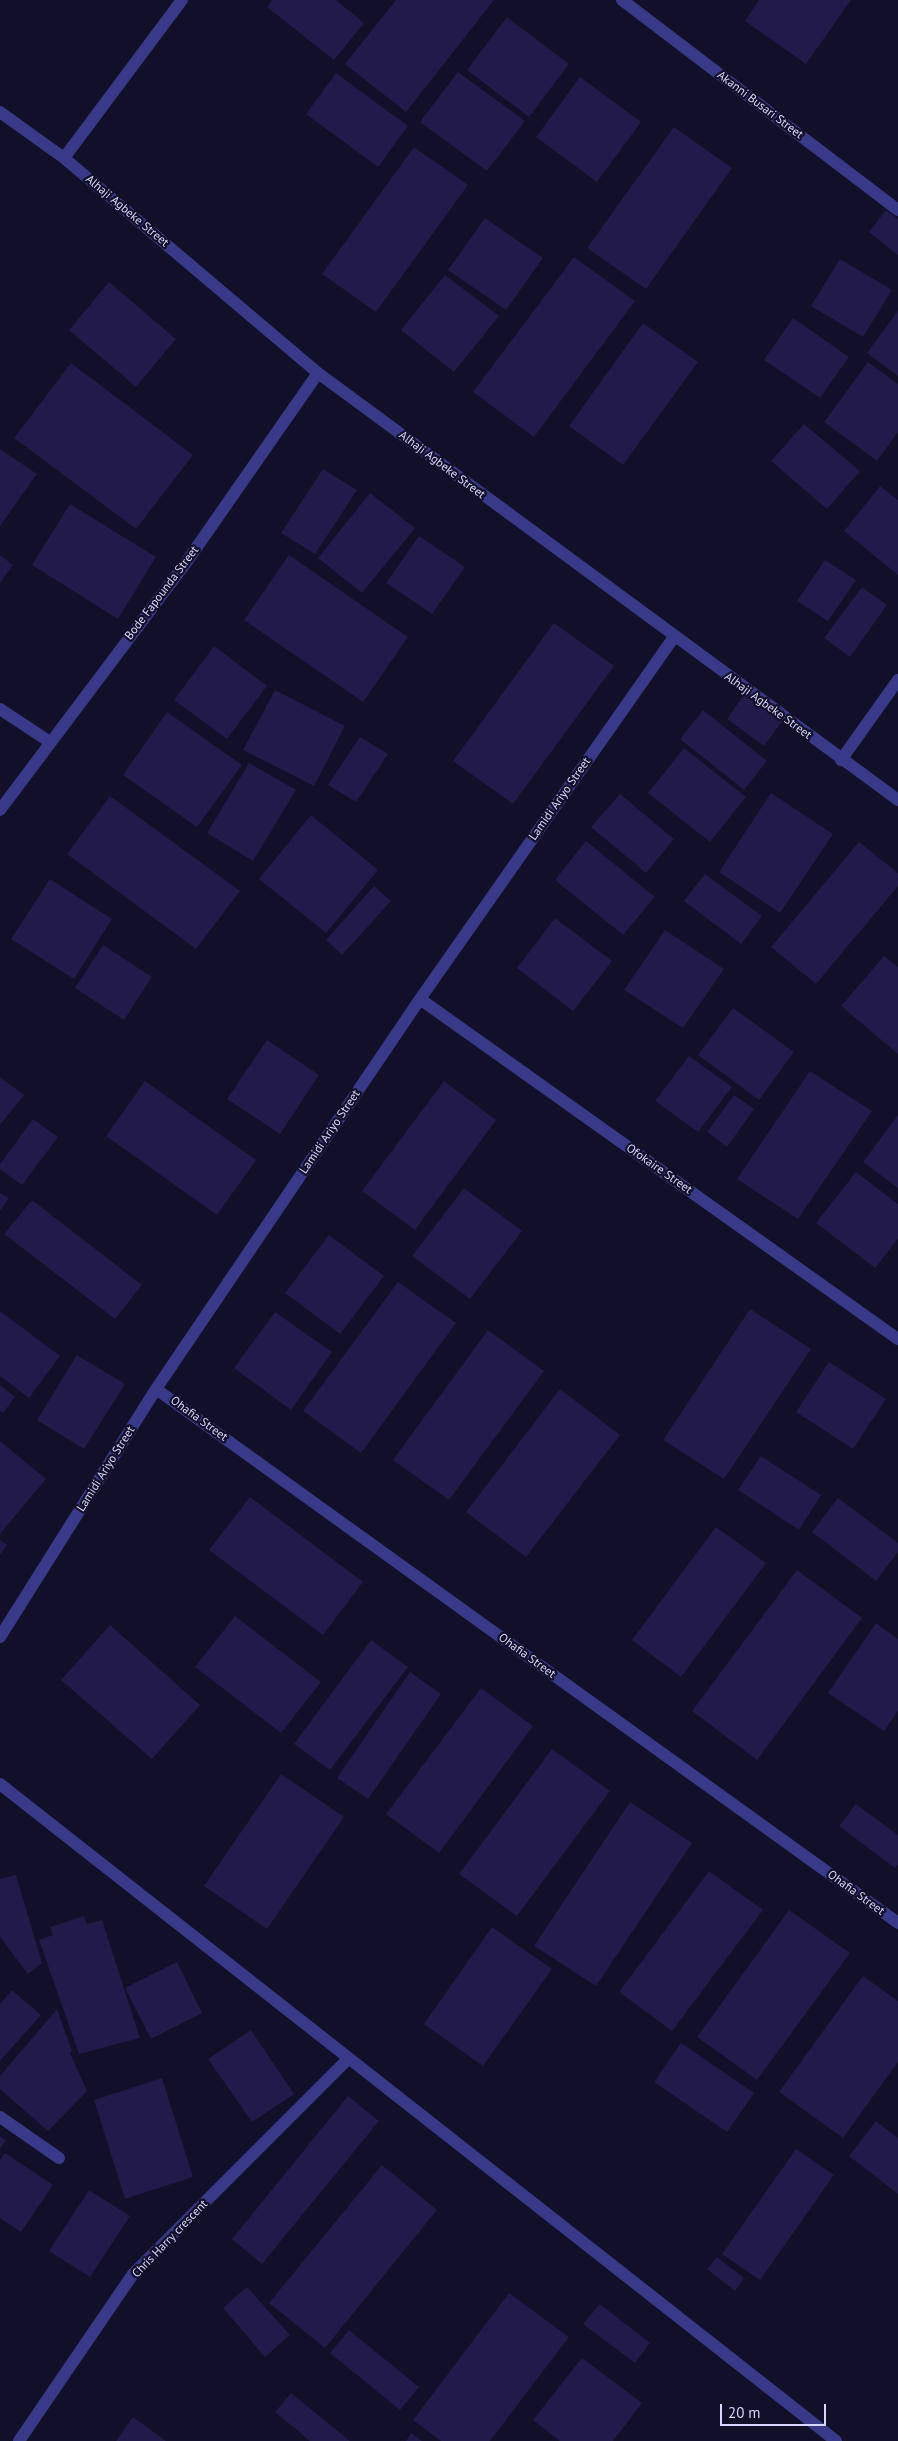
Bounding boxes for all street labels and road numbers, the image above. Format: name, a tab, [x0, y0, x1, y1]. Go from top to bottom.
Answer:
street label: Akanni Busari Street	[714, 68, 806, 142]
street label: Alhaji Agbeke Street	[82, 172, 172, 250]
street label: Alhaji Agbeke Street	[396, 428, 488, 502]
street label: Bode Fapounda Street	[122, 543, 202, 643]
street label: Alhaji Agbeke Street	[722, 670, 814, 742]
street label: Lamidi Ariyo Street	[526, 755, 594, 843]
street label: Lamidi Ariyo Street	[297, 1087, 363, 1177]
street label: Ofokaire Street	[623, 1141, 695, 1197]
street label: Ohafia Street	[168, 1393, 230, 1445]
street label: Lamidi Ariyo Street	[74, 1424, 138, 1514]
street label: Ohafia Street	[496, 1630, 558, 1682]
street label: Ohafia Street	[825, 1867, 887, 1919]
street label: Chris Harry crescent	[129, 2197, 211, 2281]

